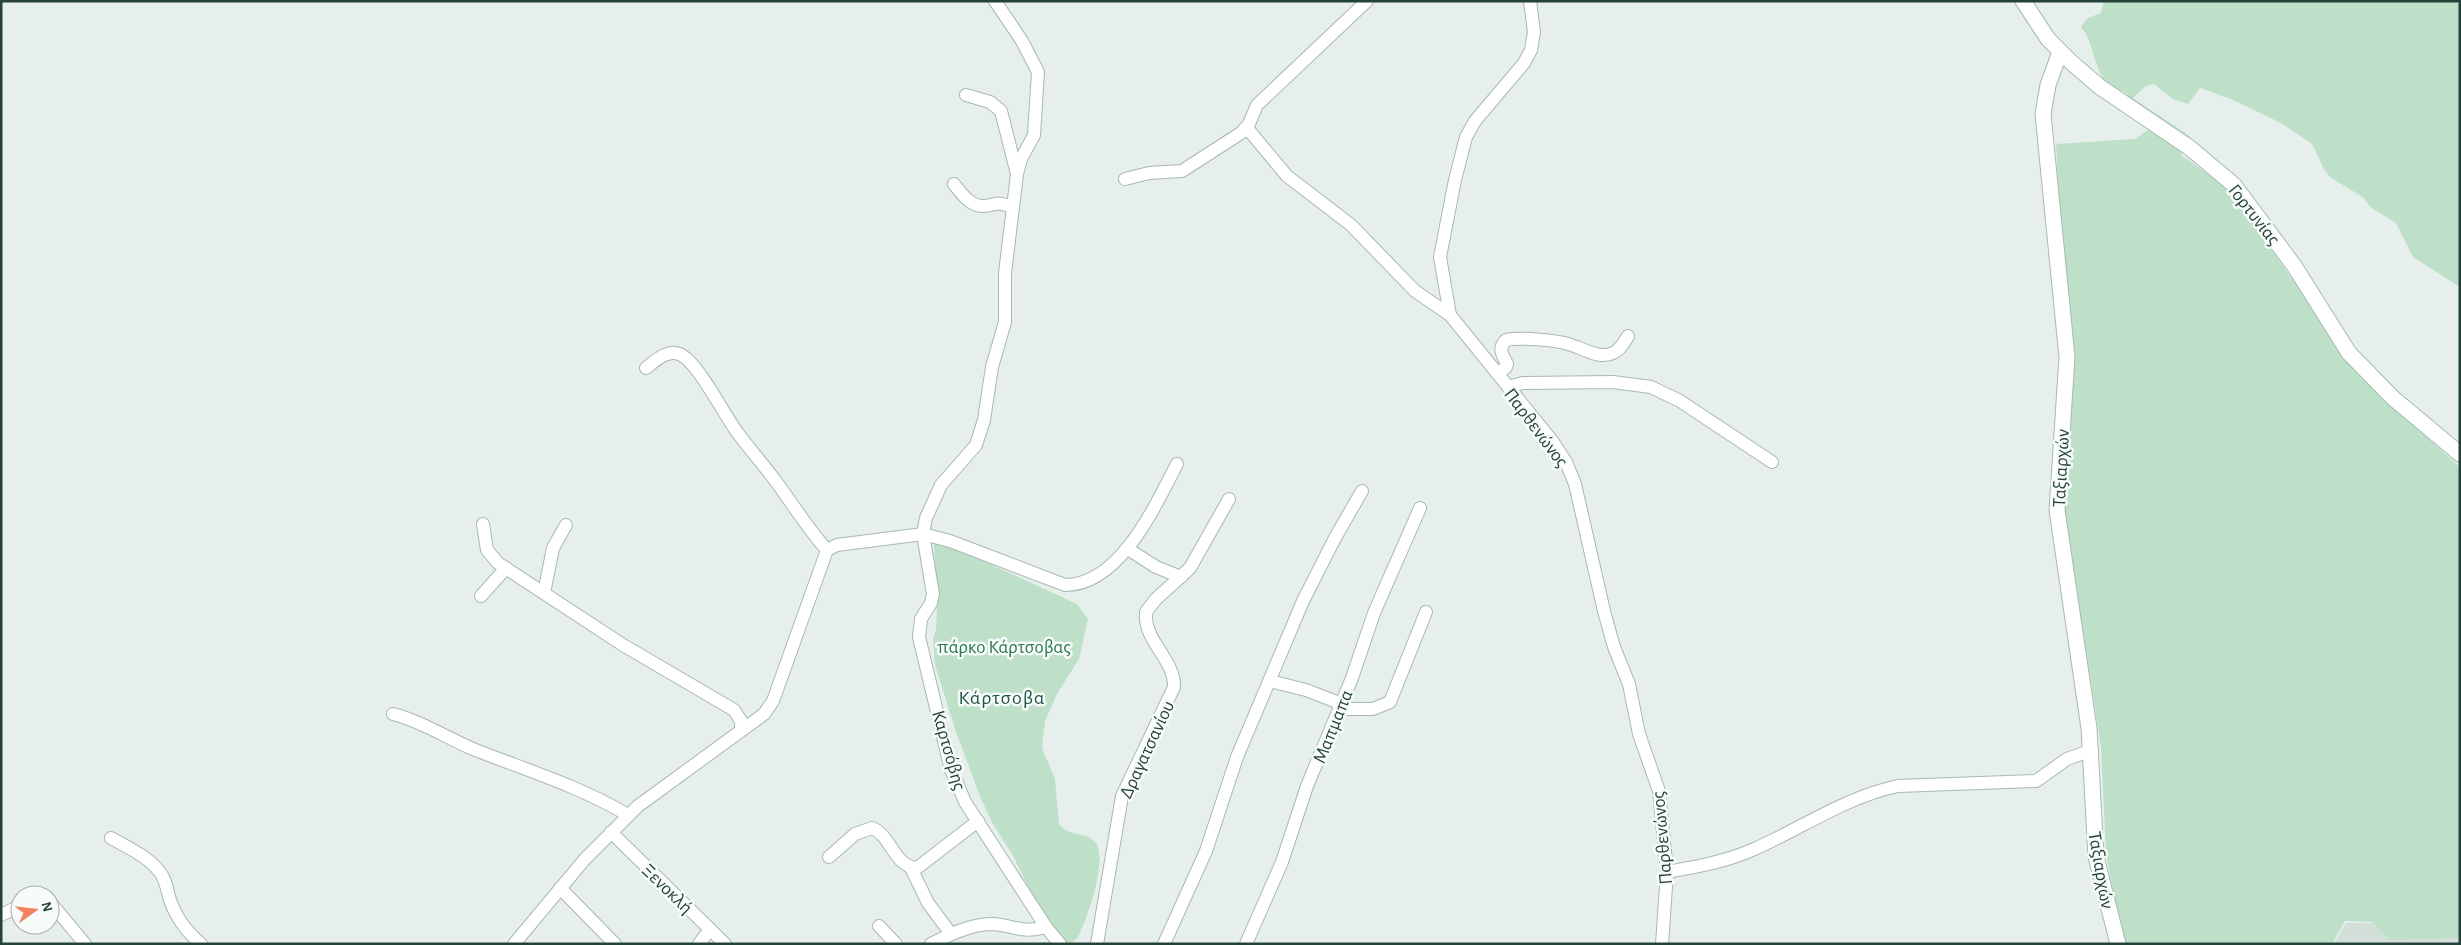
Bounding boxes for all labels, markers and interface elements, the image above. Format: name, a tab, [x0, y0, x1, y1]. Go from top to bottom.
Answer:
street label: Γορτυνίας	[2224, 181, 2283, 249]
street label: Παρθενώνος	[1500, 385, 1571, 471]
street label: Ταξιαρχών	[2050, 429, 2073, 508]
park label: πάρκο Κάρτσοβας	[936, 638, 1071, 657]
street label: Μαπμαπα	[1310, 687, 1357, 766]
district label: Κάρτσοβα	[959, 688, 1045, 708]
street label: Δραγατσανίου	[1116, 698, 1178, 801]
street label: Καρτσόβης	[928, 708, 969, 793]
street label: Παρθενώνος	[1649, 791, 1676, 885]
street label: Ταξιαρχών	[2084, 830, 2117, 910]
street label: Ξενοκλή	[638, 860, 696, 918]
north arrow	[10, 885, 60, 935]
text: N	[39, 900, 55, 913]

